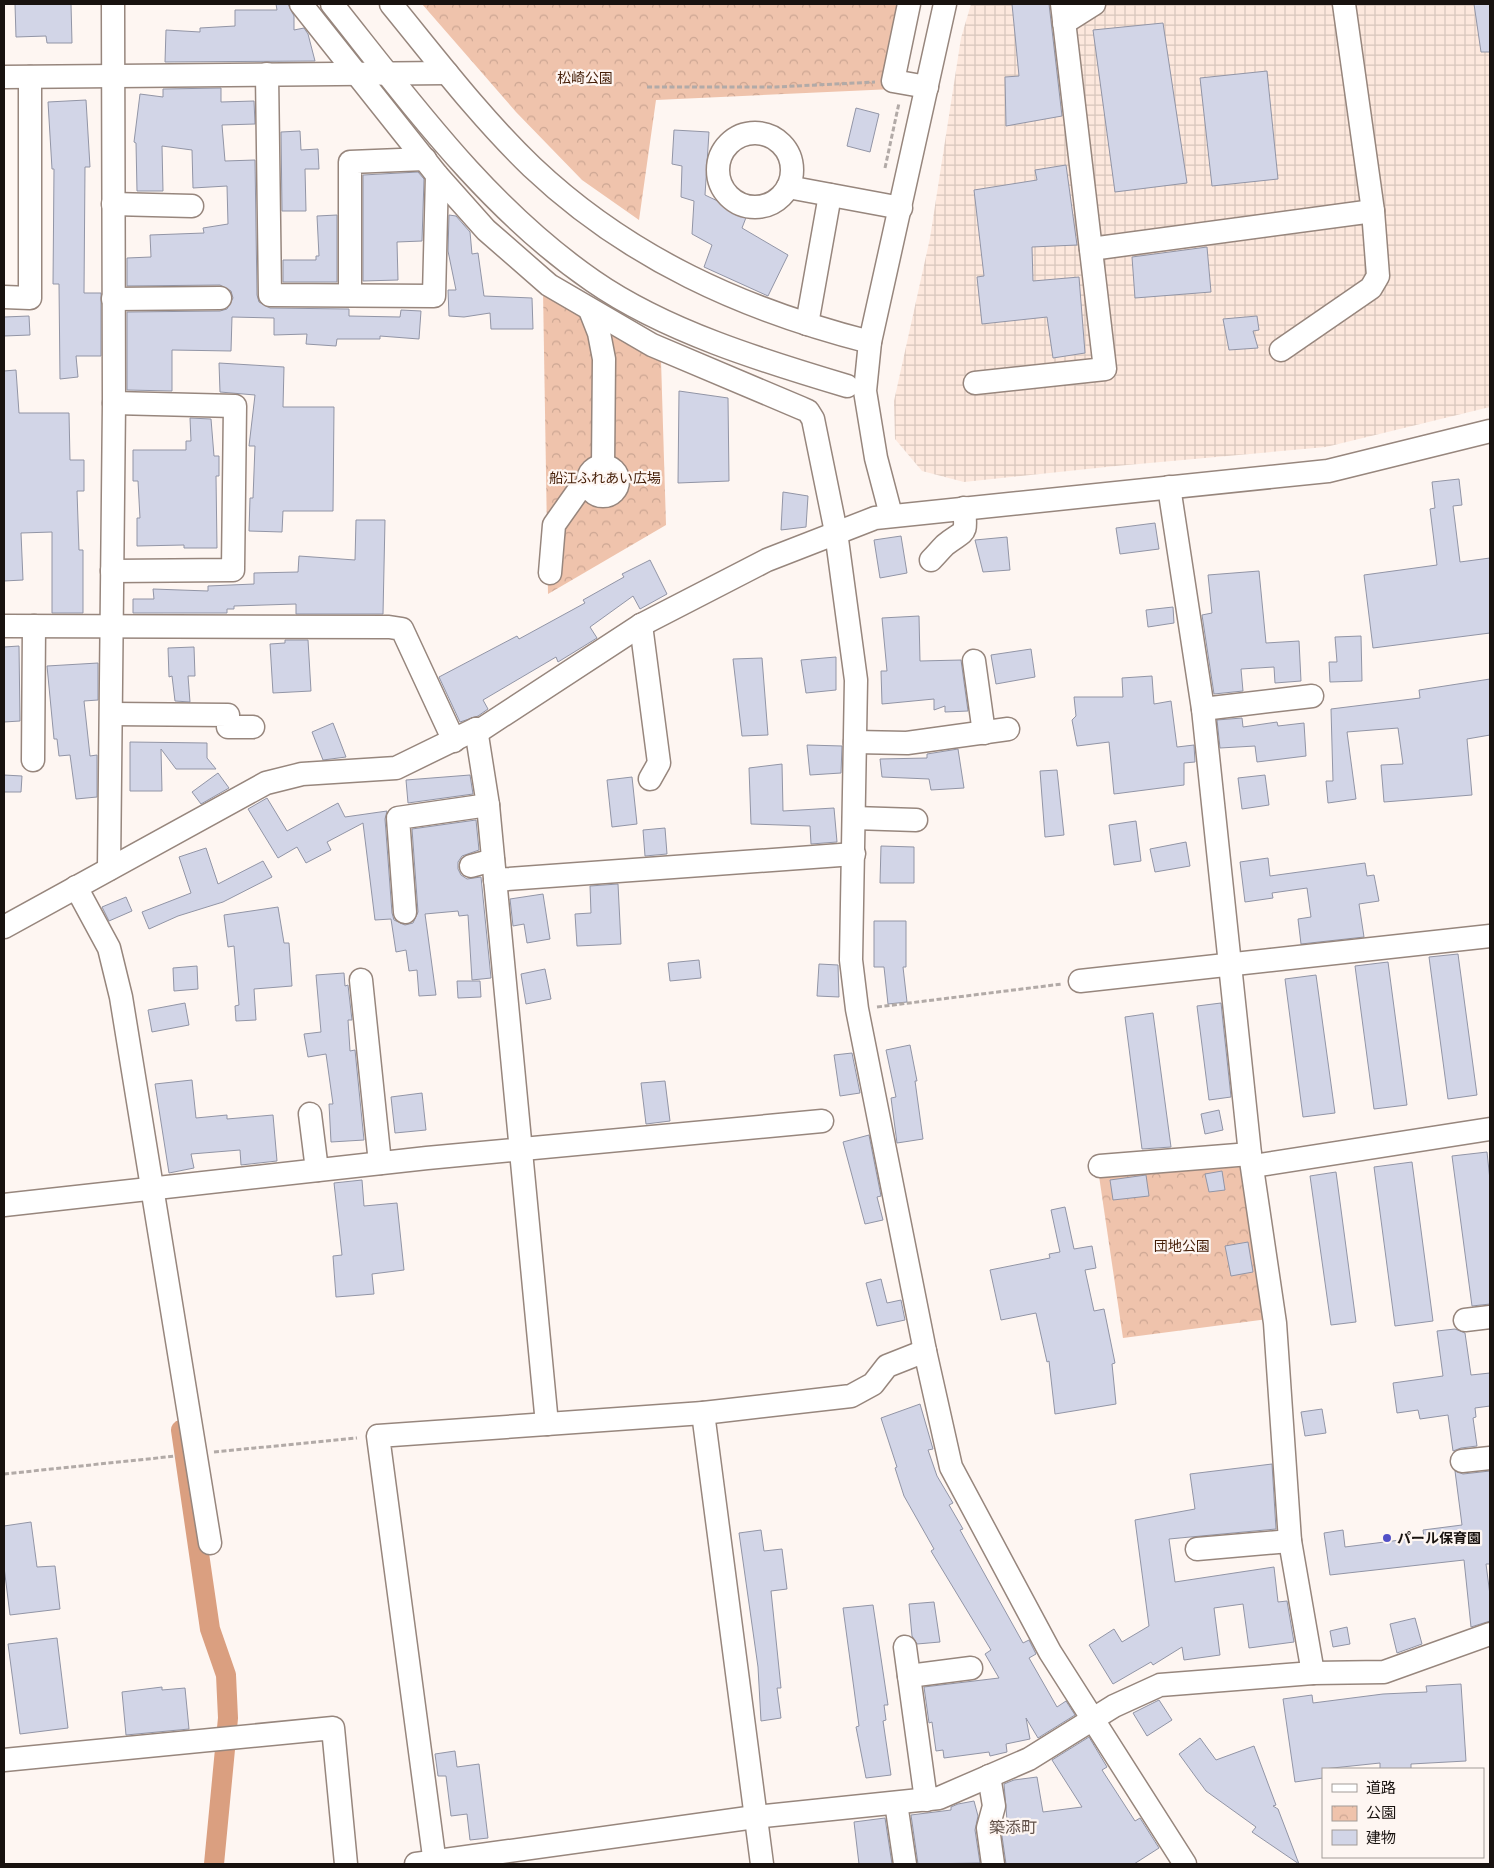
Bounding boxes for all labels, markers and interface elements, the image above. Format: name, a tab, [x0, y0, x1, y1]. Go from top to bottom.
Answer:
park label: 松崎公園	[557, 70, 613, 86]
park label: 船江ふれあい広場	[549, 470, 661, 486]
park label: 団地公園	[1154, 1238, 1210, 1254]
place label: パール保育園	[1397, 1530, 1481, 1546]
marker: パール保育園	[1381, 1532, 1393, 1544]
legend	[1322, 1768, 1484, 1858]
text: 道路	[1366, 1779, 1396, 1797]
text: 公園	[1366, 1804, 1396, 1822]
district label: 築添町	[989, 1818, 1037, 1837]
text: 建物	[1366, 1829, 1396, 1847]

